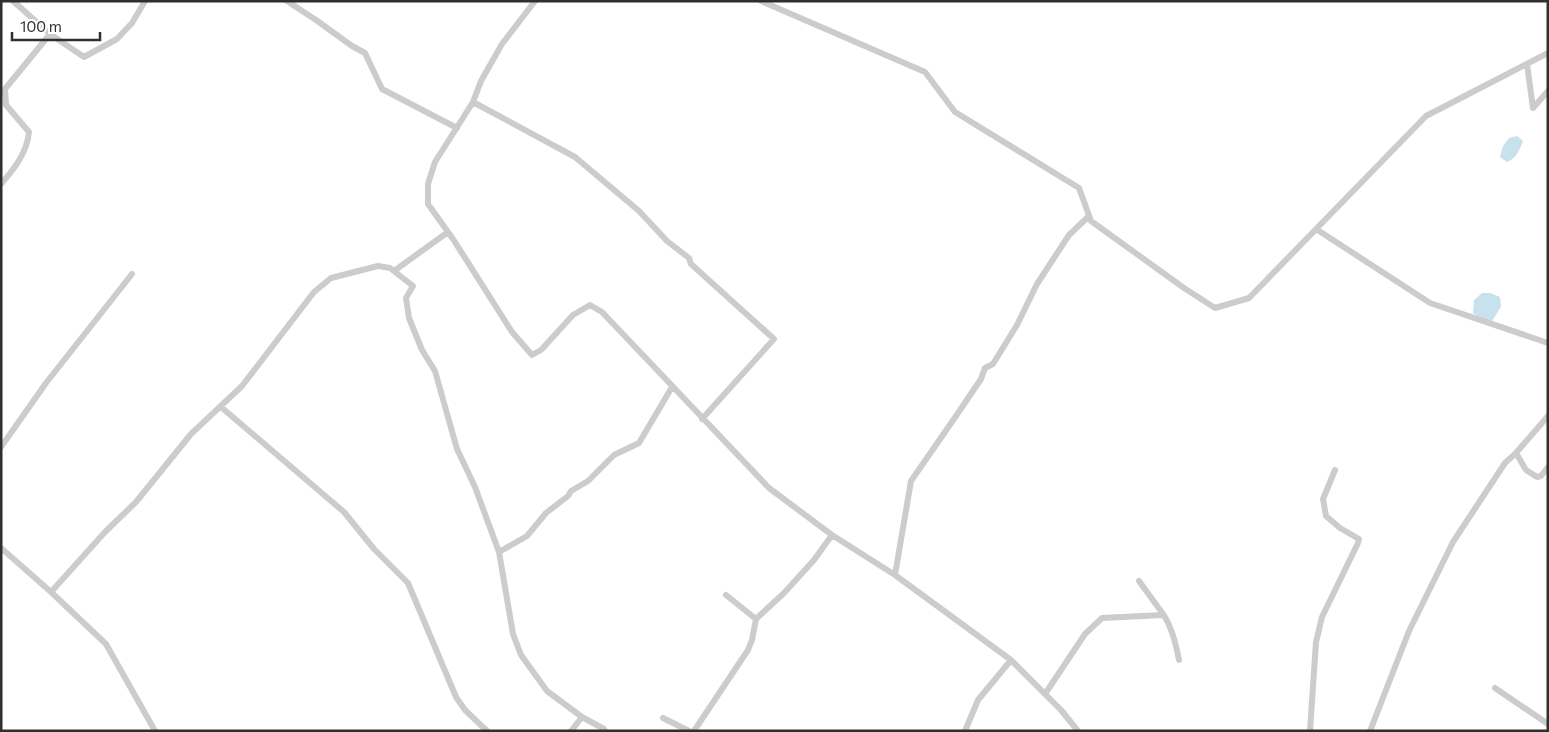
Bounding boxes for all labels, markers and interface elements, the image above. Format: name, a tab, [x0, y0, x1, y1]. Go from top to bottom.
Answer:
scale bar	[12, 10, 100, 42]
text: 100 m	[20, 17, 62, 35]

